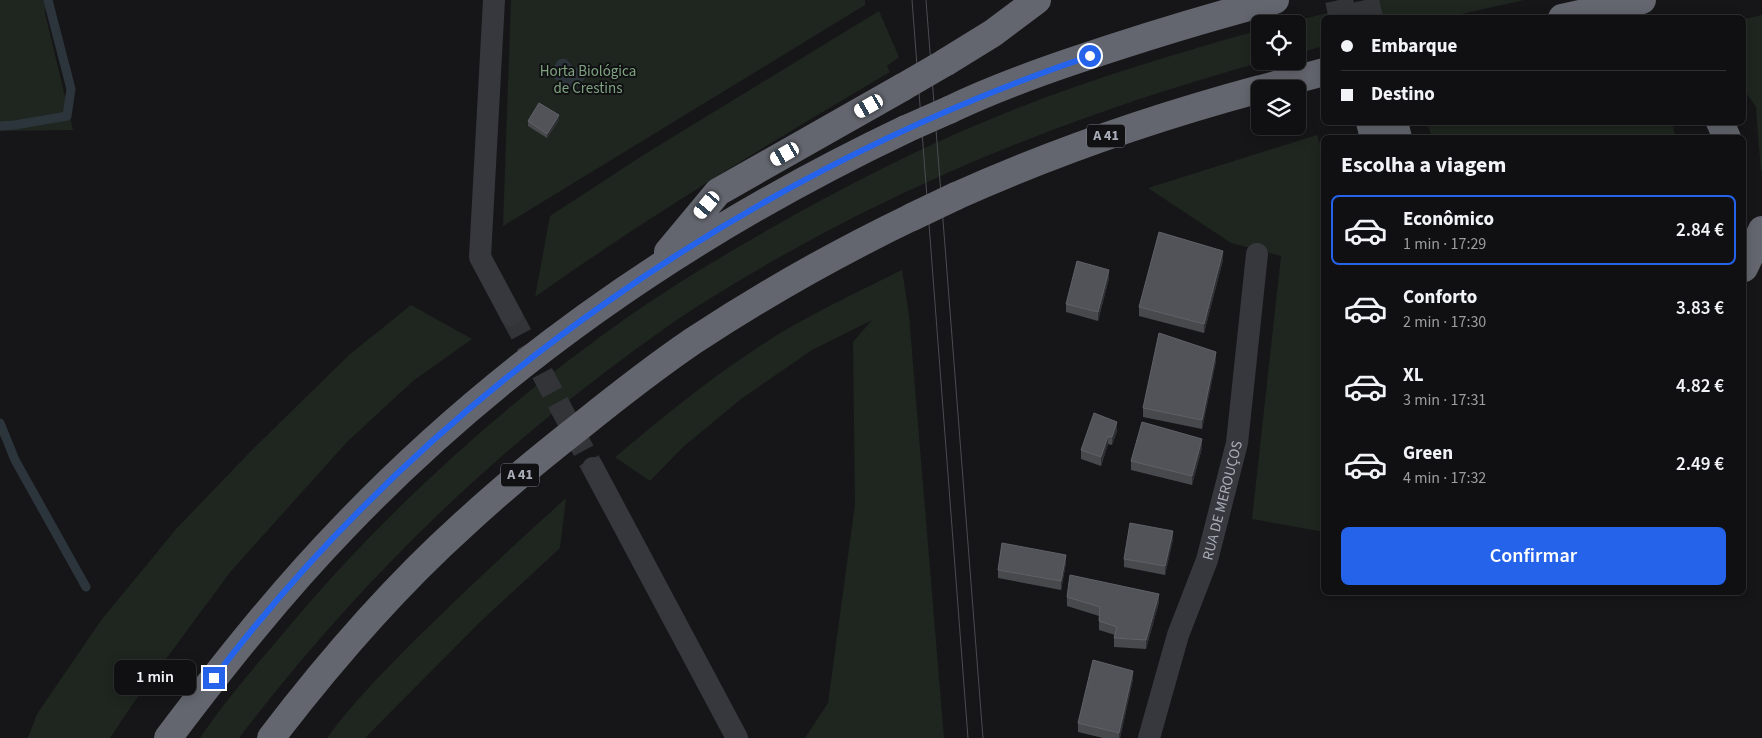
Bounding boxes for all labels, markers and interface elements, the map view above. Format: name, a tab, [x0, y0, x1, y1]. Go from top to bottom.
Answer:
map controls	[1251, 15, 1306, 135]
button: locate	[1251, 15, 1306, 70]
text: Embarque	[1371, 33, 1457, 60]
route start	[1079, 45, 1101, 67]
park label: Horta Biológica de Crestins	[540, 61, 636, 99]
button: layers	[1251, 80, 1306, 135]
text: Destino	[1371, 81, 1435, 108]
car	[852, 92, 885, 120]
road number: A 41	[1087, 124, 1125, 148]
car	[768, 140, 801, 168]
text: Escolha a viagem	[1341, 149, 1506, 181]
car	[691, 189, 722, 221]
text: Econômico	[1403, 206, 1494, 233]
icon: car	[1343, 208, 1388, 253]
text: 2.84 €	[1676, 217, 1724, 244]
text: 1 min · 17:29	[1403, 233, 1486, 255]
text: Conforto	[1403, 284, 1477, 311]
icon: car	[1343, 286, 1388, 331]
text: 3.83 €	[1676, 295, 1724, 322]
text: 2 min · 17:30	[1403, 311, 1486, 333]
text: XL	[1403, 362, 1424, 389]
icon: car	[1343, 364, 1388, 409]
text: 4.82 €	[1676, 373, 1724, 400]
text: 3 min · 17:31	[1403, 389, 1486, 411]
street label: RUA DE MEROUÇOS	[1197, 438, 1248, 562]
text: Green	[1403, 440, 1453, 467]
icon: car	[1343, 442, 1388, 487]
text: 2.49 €	[1676, 451, 1724, 478]
road number: A 41	[501, 464, 539, 486]
text: 4 min · 17:32	[1403, 467, 1486, 489]
button: Confirmar	[1341, 527, 1726, 585]
callout: 1 min	[114, 660, 196, 696]
text: 1 min	[136, 666, 174, 688]
route end	[203, 667, 225, 689]

